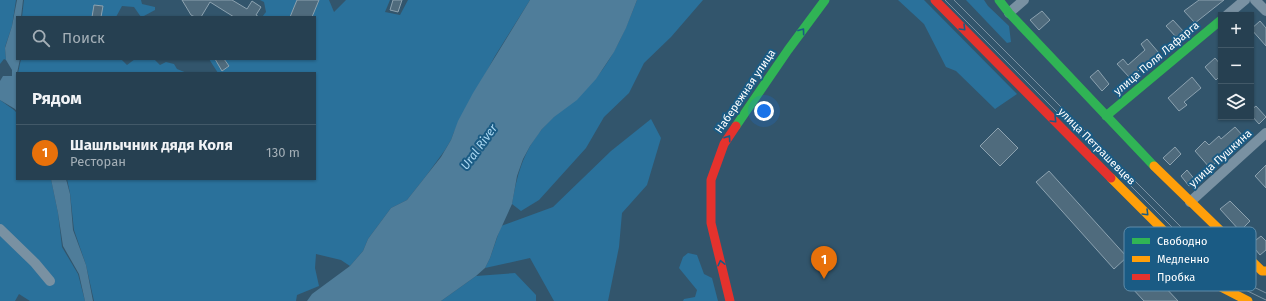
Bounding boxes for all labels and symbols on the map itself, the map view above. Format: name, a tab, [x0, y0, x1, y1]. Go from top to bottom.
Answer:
street label: улица Поля Лафарга	[1111, 19, 1202, 98]
one-way arrow	[958, 23, 966, 31]
one-way arrow	[798, 28, 805, 35]
street label: Набережная улица	[713, 47, 778, 136]
your location	[754, 101, 774, 121]
street label: улица Петрашевцев	[1055, 105, 1138, 188]
one-way arrow	[1049, 115, 1057, 123]
water label: Ural River	[458, 121, 500, 172]
street label: улица Пушкина	[1186, 127, 1254, 190]
one-way arrow	[723, 135, 730, 142]
one-way arrow	[1141, 208, 1149, 215]
legend	[1124, 227, 1256, 291]
text: Свободно	[1157, 235, 1207, 248]
pin: 1	[811, 246, 837, 279]
text: Медленно	[1157, 253, 1209, 266]
one-way arrow	[717, 260, 725, 266]
text: Пробка	[1157, 271, 1195, 284]

